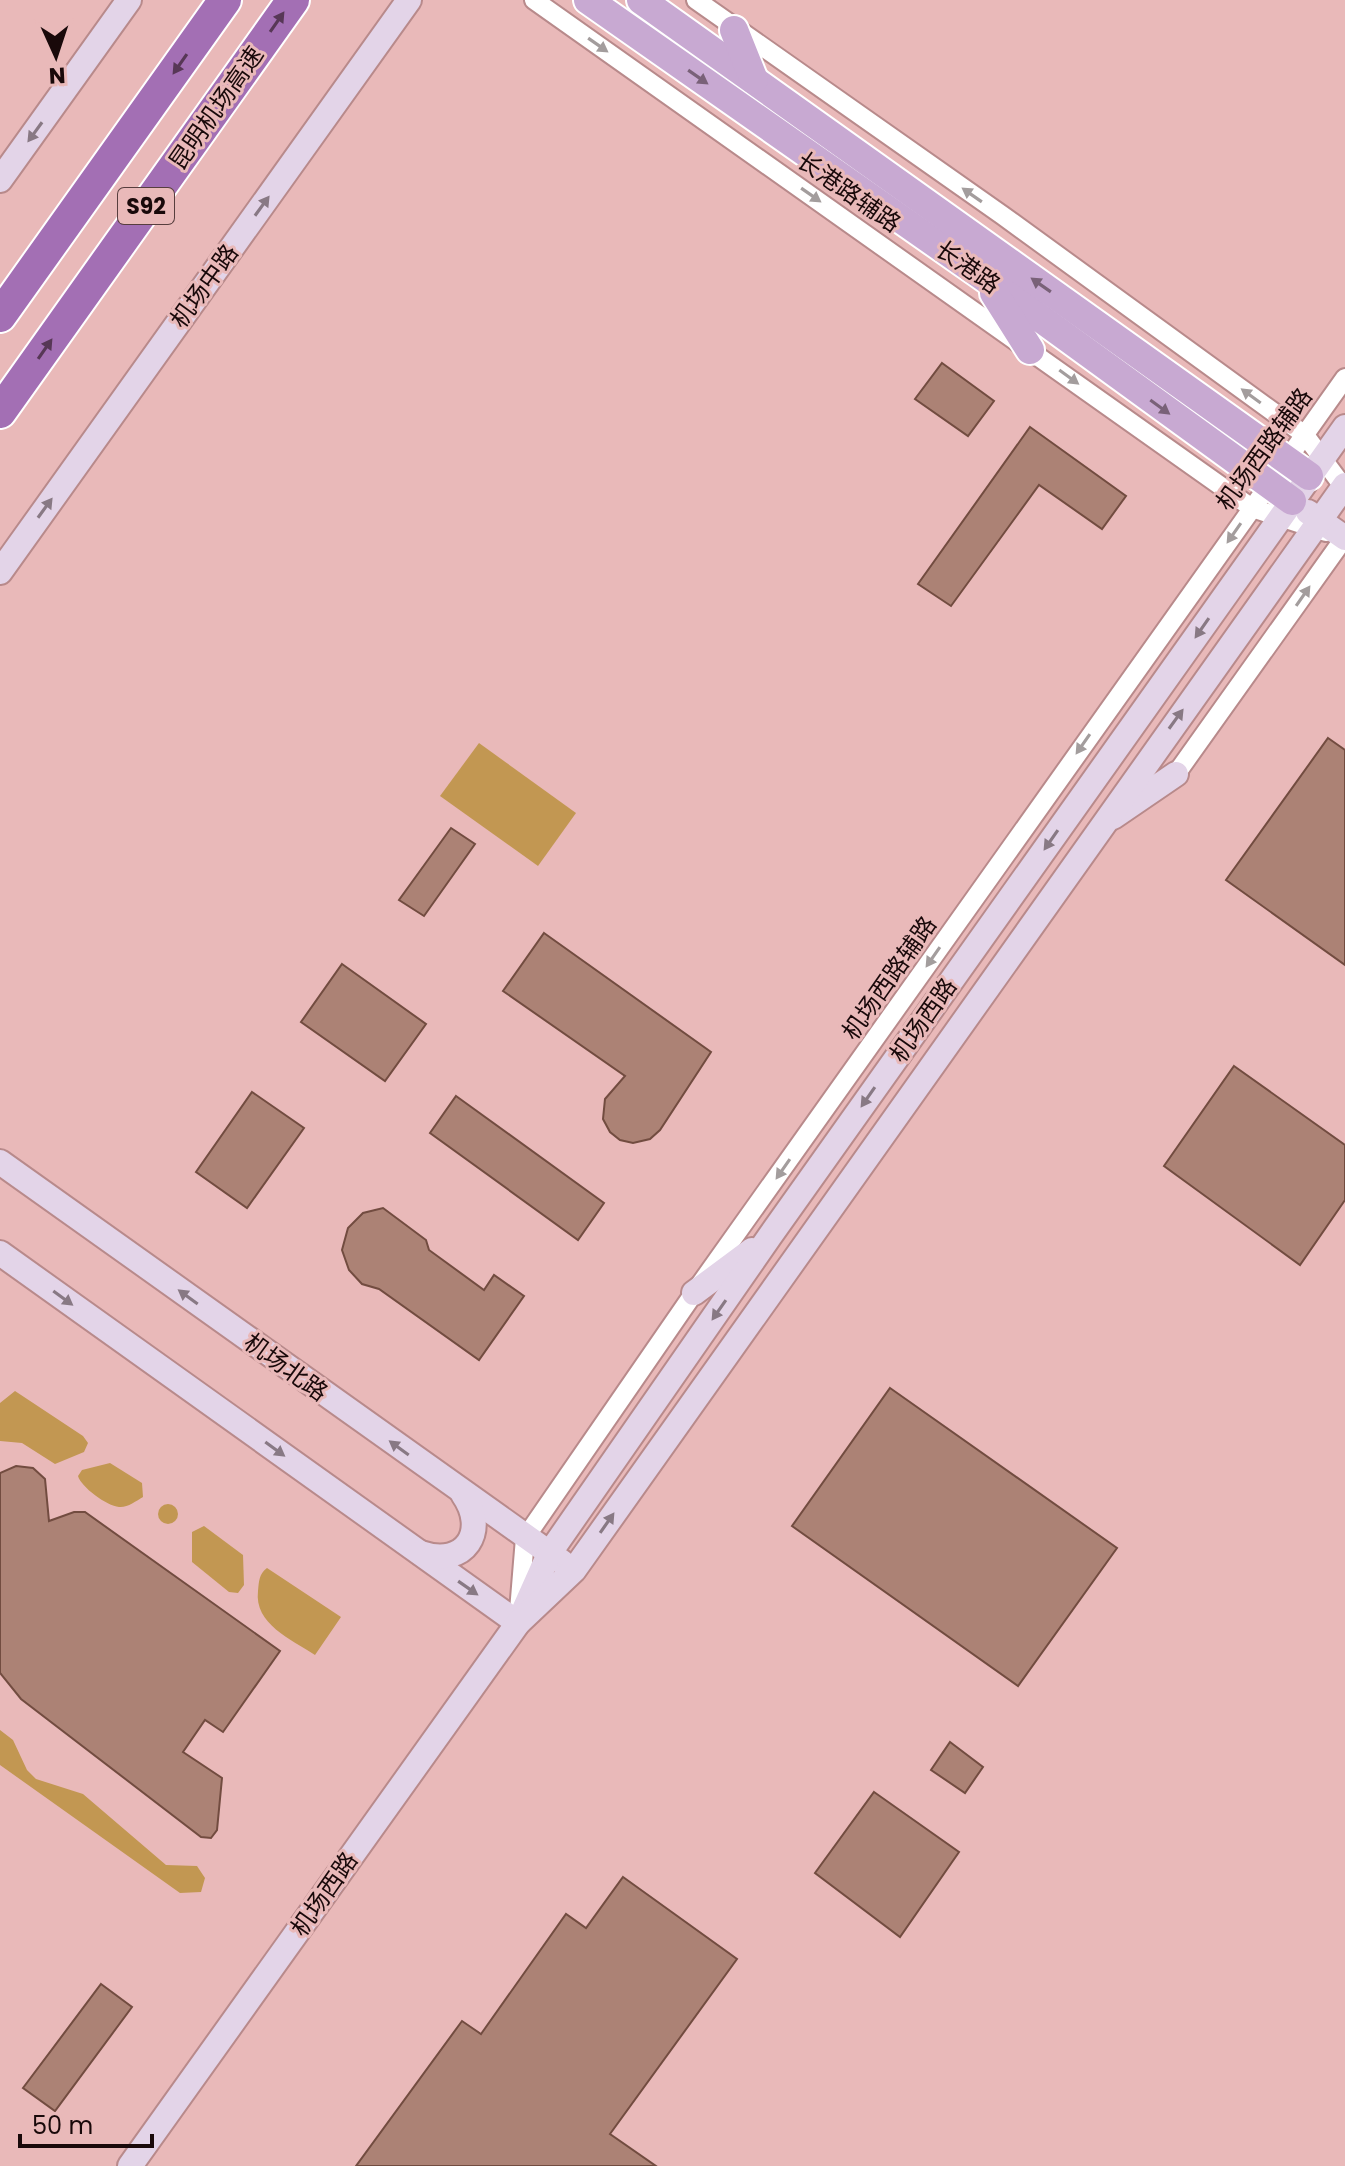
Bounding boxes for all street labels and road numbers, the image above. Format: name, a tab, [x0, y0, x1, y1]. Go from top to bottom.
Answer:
street label: 昆明机场高速	[161, 40, 271, 176]
street label: 长港路辅路	[790, 144, 908, 240]
road number: S92	[118, 188, 174, 224]
street label: 长港路	[929, 233, 1007, 301]
street label: 机场中路	[162, 237, 246, 335]
street label: 机场西路辅路	[1208, 381, 1320, 517]
street label: 机场西路辅路	[836, 911, 942, 1045]
street label: 机场西路	[884, 972, 962, 1068]
street label: 机场北路	[237, 1325, 335, 1409]
street label: 机场西路	[283, 1845, 365, 1943]

